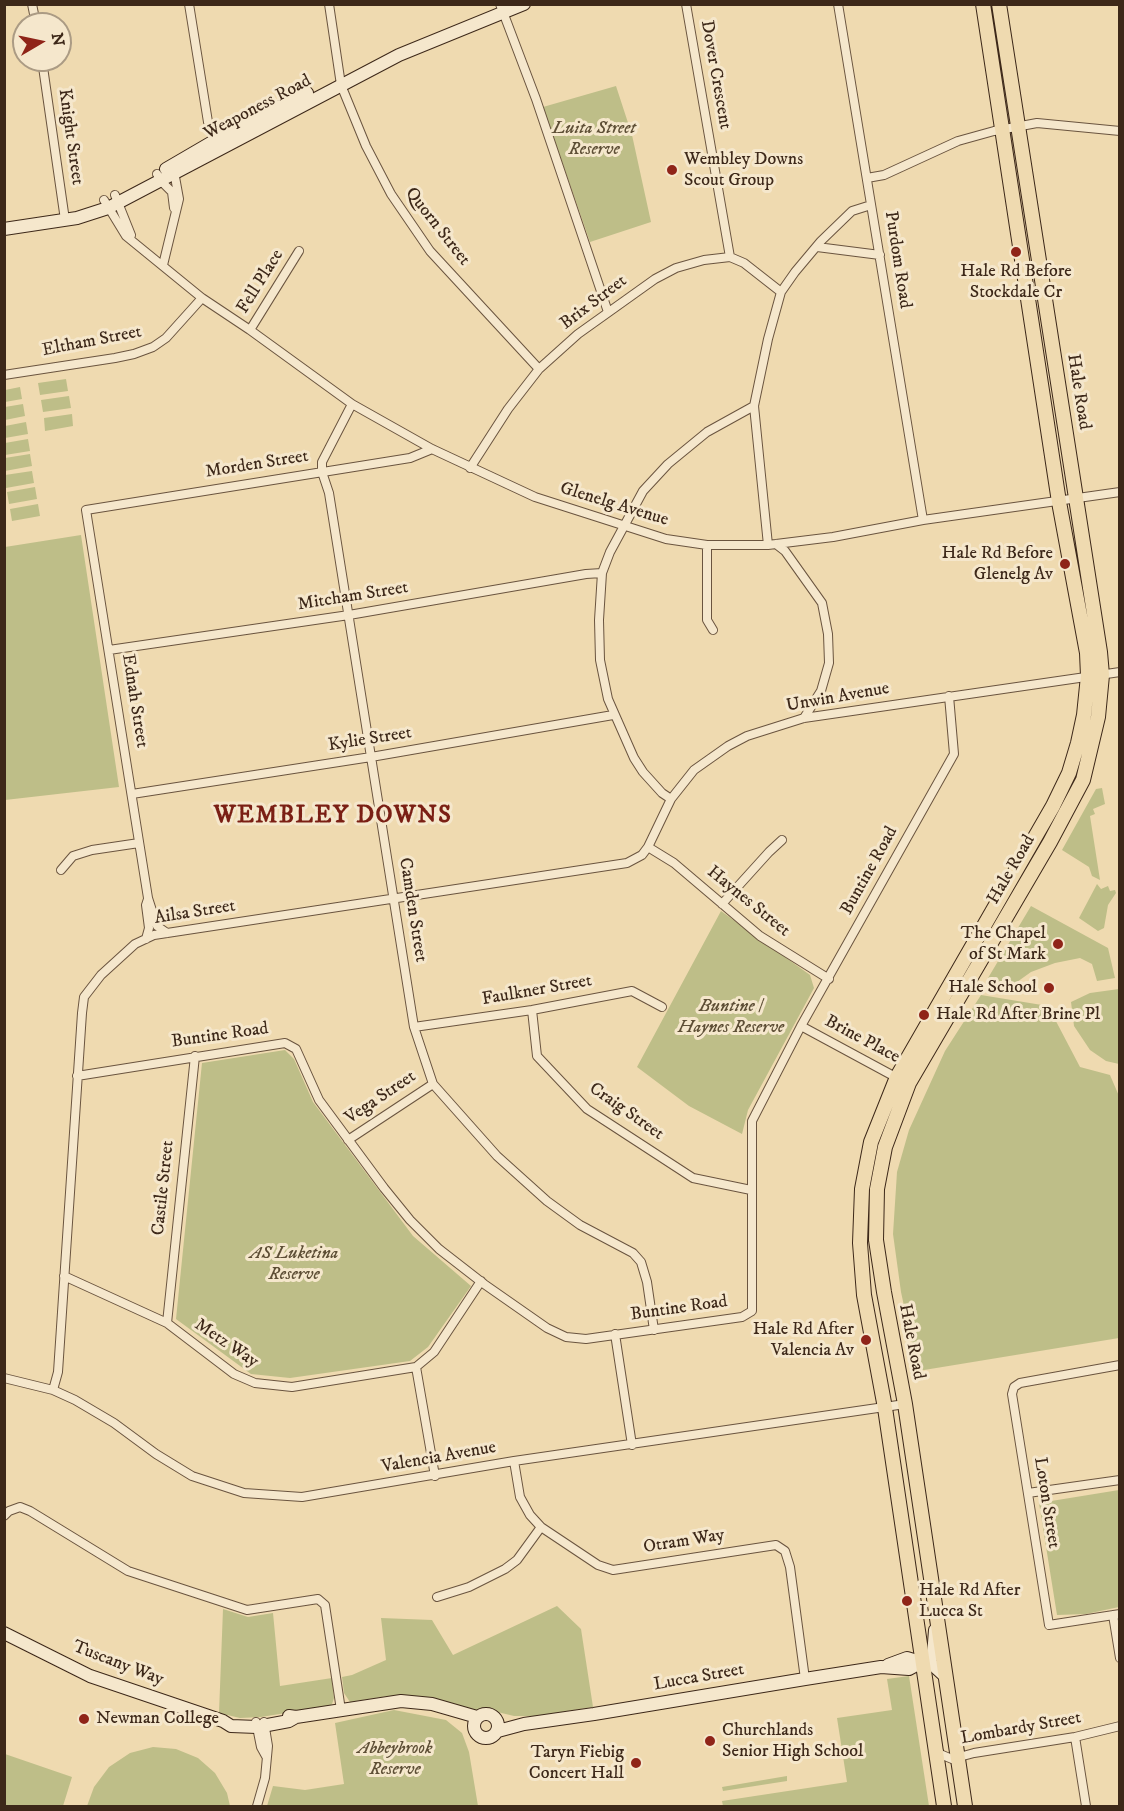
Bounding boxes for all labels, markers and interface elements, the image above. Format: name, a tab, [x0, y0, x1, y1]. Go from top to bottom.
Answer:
north arrow	[12, 12, 72, 72]
street label: Dover Crescent	[695, 19, 735, 131]
text: N	[47, 31, 69, 48]
street label: Weaponess Road	[201, 71, 315, 145]
street label: Knight Street	[53, 87, 87, 187]
park label: Luita Street Reserve	[552, 118, 636, 160]
place label: Wembley Downs Scout Group	[684, 149, 803, 192]
marker: Wembley Downs Scout Group	[665, 163, 679, 177]
street label: Quorn Street	[400, 184, 474, 270]
street label: Purdom Road	[879, 210, 915, 310]
marker: Hale Rd Before Stockdale Cr	[1009, 245, 1023, 259]
street label: Fell Place	[233, 246, 289, 318]
place label: Hale Rd Before Stockdale Cr	[960, 261, 1072, 304]
street label: Brix Street	[556, 271, 632, 335]
street label: Eltham Street	[40, 322, 144, 362]
street label: Hale Road	[1061, 352, 1095, 432]
street label: Morden Street	[204, 446, 310, 484]
street label: Glenelg Avenue	[557, 478, 671, 532]
place label: Hale Rd Before Glenelg Av	[941, 543, 1053, 586]
marker: Hale Rd Before Glenelg Av	[1058, 557, 1072, 571]
street label: Mitcham Street	[296, 578, 410, 616]
street label: Ednah Street	[116, 653, 152, 749]
street label: Unwin Avenue	[785, 678, 891, 718]
street label: Kylie Street	[327, 723, 413, 757]
district label: WEMBLEY DOWNS	[214, 803, 452, 831]
street label: Buntine Road	[837, 823, 903, 919]
street label: Hale Road	[983, 831, 1041, 909]
street label: Camden Street	[393, 856, 431, 964]
street label: Haynes Street	[702, 862, 794, 942]
street label: Ailsa Street	[153, 896, 237, 930]
place label: The Chapel of St Mark	[961, 923, 1046, 966]
marker: The Chapel of St Mark	[1051, 937, 1065, 951]
street label: Faulkner Street	[480, 971, 594, 1011]
place label: Hale School	[948, 977, 1037, 999]
marker: Hale School	[1042, 981, 1056, 995]
park label: Buntine / Haynes Reserve	[678, 996, 784, 1038]
place label: Hale Rd After Brine Pl	[936, 1004, 1100, 1026]
marker: Hale Rd After Brine Pl	[917, 1008, 931, 1022]
street label: Brine Place	[821, 1011, 903, 1069]
street label: Buntine Road	[170, 1019, 270, 1053]
street label: Vega Street	[341, 1066, 421, 1130]
street label: Craig Street	[585, 1078, 667, 1146]
street label: Castile Street	[148, 1139, 180, 1237]
park label: AS Luketina Reserve	[250, 1243, 338, 1286]
street label: Buntine Road	[629, 1292, 729, 1326]
street label: Hale Road	[893, 1302, 929, 1382]
street label: Metz Way	[190, 1315, 262, 1373]
place label: Hale Rd After Valencia Av	[753, 1319, 854, 1362]
marker: Hale Rd After Valencia Av	[859, 1333, 873, 1347]
street label: Valencia Avenue	[380, 1437, 498, 1479]
street label: Loton Street	[1028, 1456, 1064, 1550]
street label: Otram Way	[642, 1525, 726, 1559]
place label: Hale Rd After Lucca St	[919, 1580, 1020, 1622]
marker: Hale Rd After Lucca St	[900, 1594, 914, 1608]
street label: Tuscany Way	[70, 1637, 166, 1691]
street label: Lucca Street	[652, 1659, 746, 1697]
place label: Newman College	[96, 1708, 219, 1730]
street label: Lombardy Street	[959, 1708, 1083, 1750]
marker: Newman College	[77, 1712, 91, 1726]
place label: Churchlands Senior High School	[722, 1720, 863, 1762]
marker: Churchlands Senior High School	[703, 1734, 717, 1748]
park label: Abbeybrook Reserve	[357, 1738, 433, 1780]
place label: Taryn Fiebig Concert Hall	[529, 1742, 624, 1784]
marker: Taryn Fiebig Concert Hall	[629, 1756, 643, 1770]

